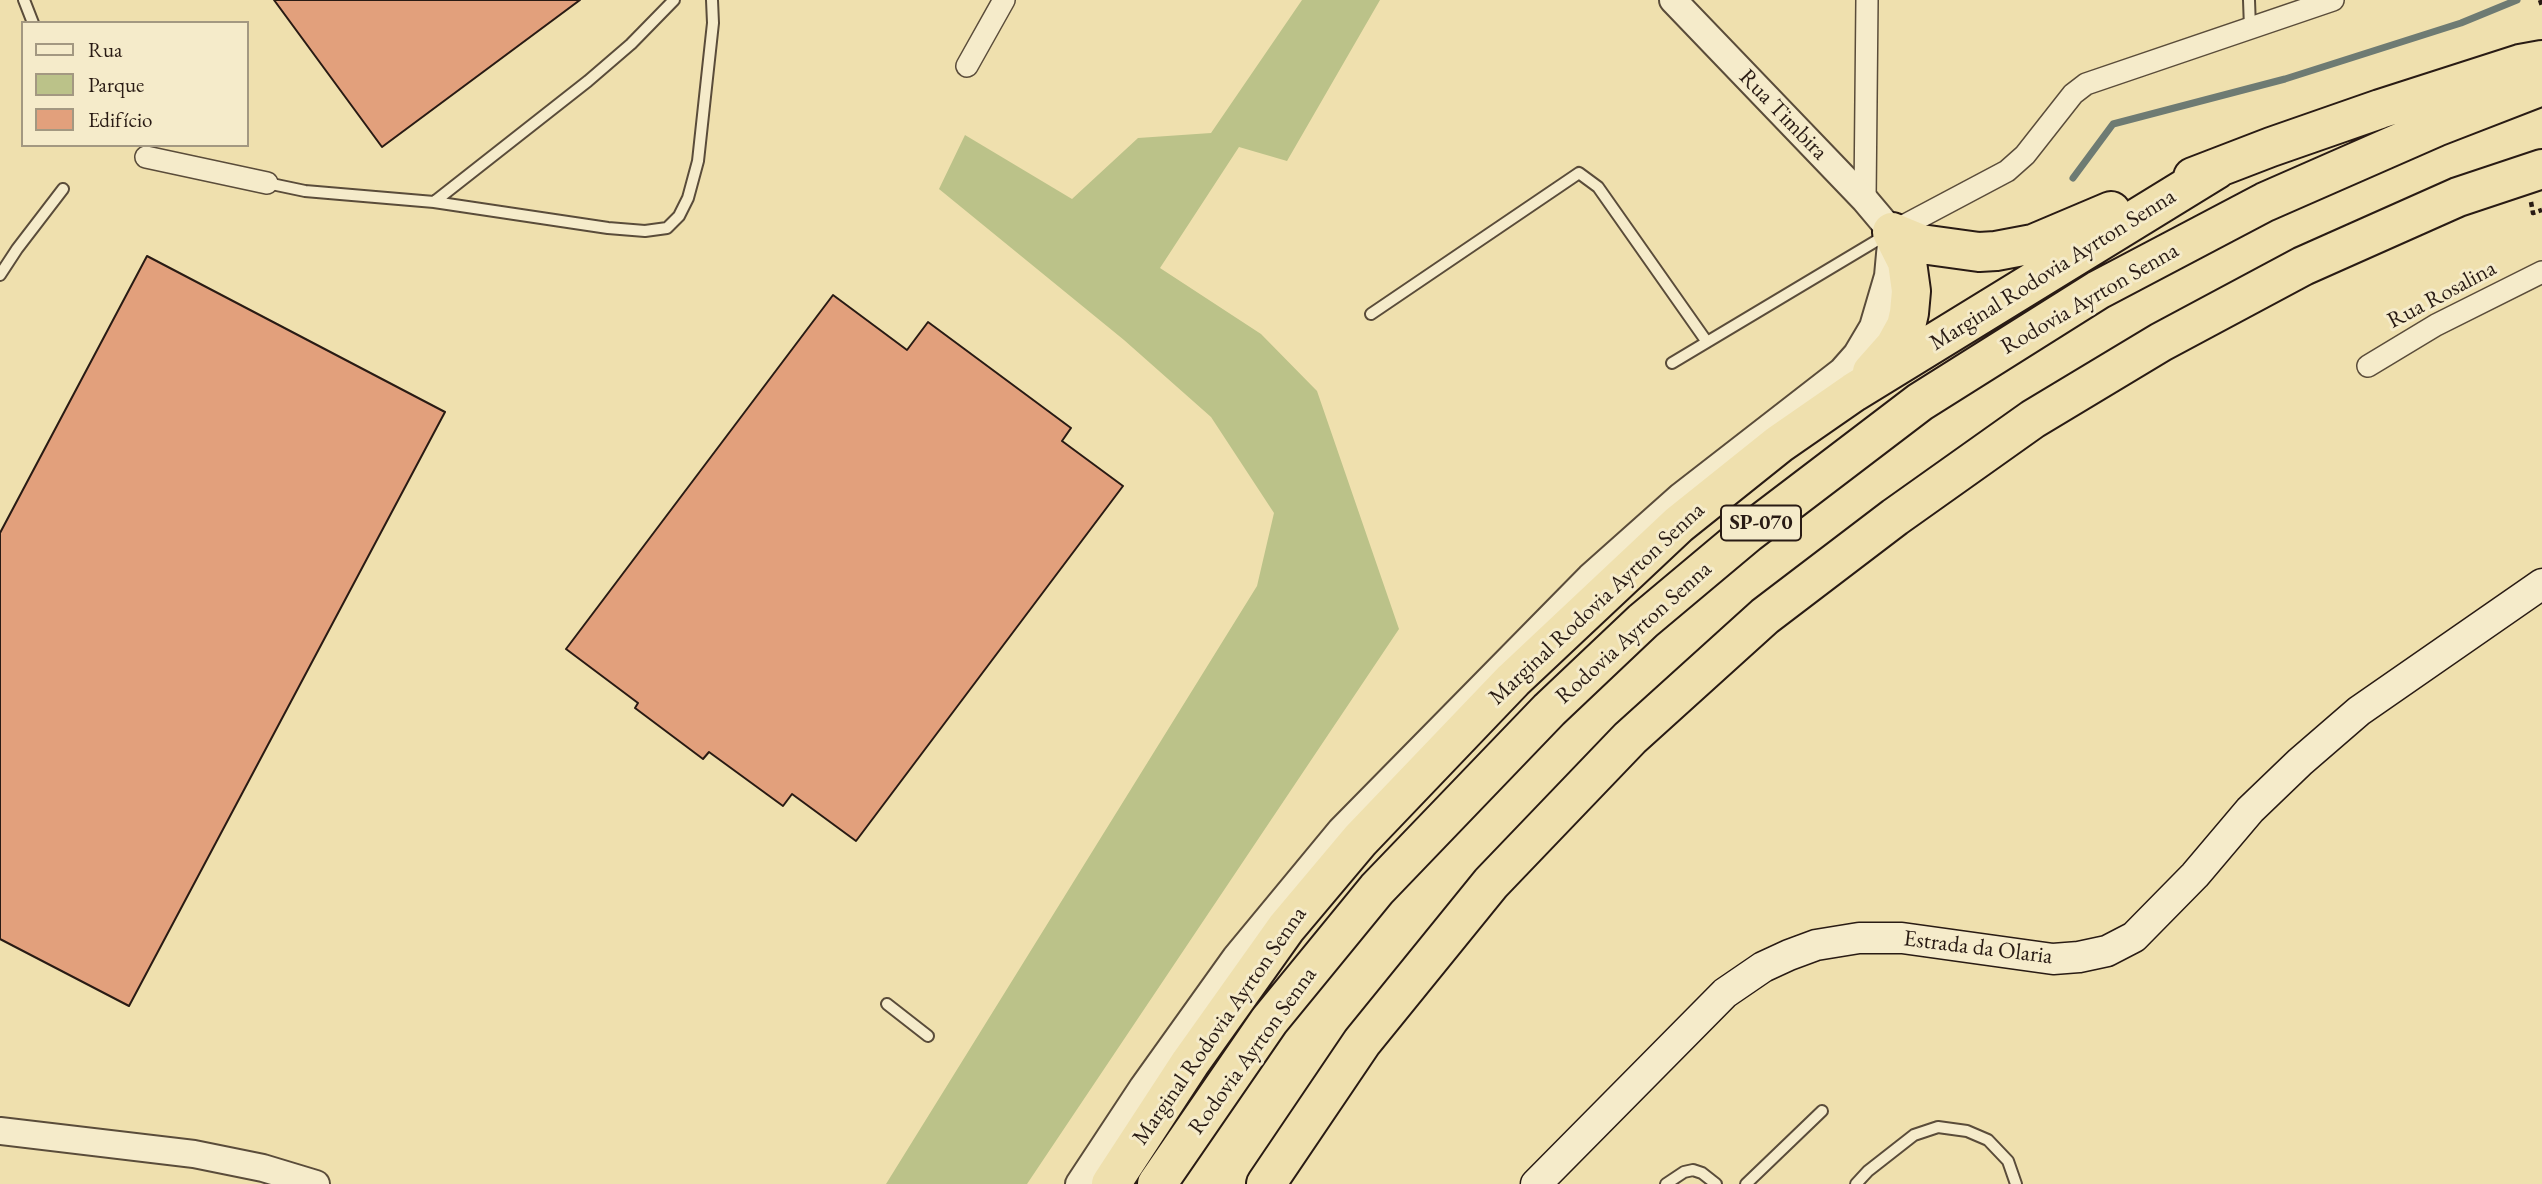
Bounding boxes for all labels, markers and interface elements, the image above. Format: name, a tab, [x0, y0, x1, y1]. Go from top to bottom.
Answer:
legend	[21, 21, 248, 147]
text: Rua	[88, 36, 122, 63]
street label: Rua Timbira	[1733, 64, 1833, 166]
text: Parque	[88, 71, 144, 98]
text: Edifício	[88, 106, 152, 133]
street label: Marginal Rodovia Ayrton Senna	[1925, 183, 2181, 357]
street label: Rodovia Ayrton Senna	[1996, 237, 2184, 361]
street label: Rua Rosalina	[2383, 255, 2501, 335]
street label: Marginal Rodovia Ayrton Senna	[1483, 497, 1711, 711]
road number: SP-070	[1721, 505, 1801, 540]
street label: Rodovia Ayrton Senna	[1550, 556, 1718, 710]
street label: Marginal Rodovia Ayrton Senna	[1127, 901, 1313, 1151]
street label: Estrada da Olaria	[1902, 925, 2054, 971]
street label: Rodovia Ayrton Senna	[1183, 962, 1323, 1140]

